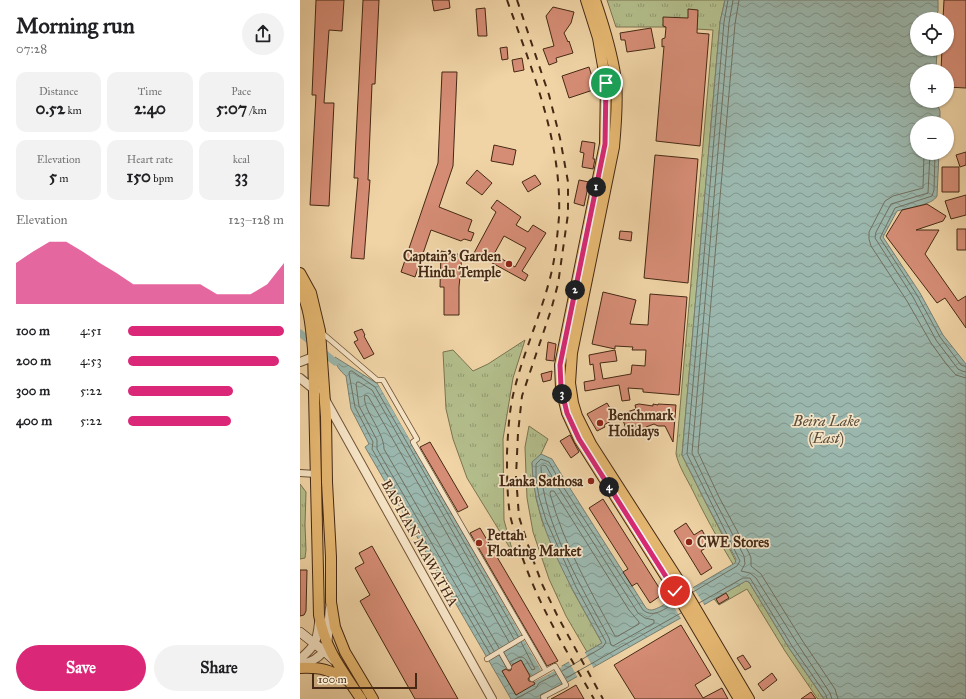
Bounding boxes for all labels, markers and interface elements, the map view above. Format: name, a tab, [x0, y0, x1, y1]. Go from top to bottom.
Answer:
text: Morning run	[16, 12, 135, 39]
map controls	[910, 12, 954, 160]
button: locate	[910, 12, 954, 56]
button: share	[242, 13, 284, 55]
text: 07:28	[16, 41, 47, 57]
button: +	[910, 64, 954, 108]
pin	[589, 66, 623, 100]
icon: arrive	[595, 72, 617, 94]
text: Distance	[39, 85, 78, 98]
text: Time	[138, 85, 162, 98]
text: Pace	[231, 85, 251, 98]
text: 0.52	[36, 98, 65, 119]
text: 2:40	[134, 98, 166, 119]
text: 5:07	[216, 98, 247, 119]
text: km	[65, 104, 82, 117]
text: /km	[247, 104, 267, 117]
button: −	[910, 116, 954, 160]
text: Elevation	[37, 153, 81, 166]
text: Heart rate	[127, 153, 173, 166]
text: kcal	[233, 153, 250, 166]
text: 5	[49, 166, 57, 187]
text: 150	[127, 166, 151, 187]
text: 33	[235, 166, 248, 187]
text: m	[57, 172, 68, 185]
text: bpm	[151, 172, 173, 185]
pin: 1	[586, 177, 606, 197]
text: 1	[594, 180, 598, 193]
text: Elevation	[16, 212, 68, 228]
text: 123–128 m	[228, 212, 284, 228]
place label: Captain's Garden Hindu Temple	[403, 248, 501, 282]
marker: Captain's Garden Hindu Temple	[504, 259, 514, 269]
pin: 2	[565, 280, 585, 300]
text: 2	[572, 283, 578, 296]
text: 100 m	[16, 323, 50, 339]
text: 4:51	[80, 323, 102, 339]
text: 200 m	[16, 353, 51, 369]
text: 4:53	[80, 353, 102, 369]
text: 300 m	[16, 383, 50, 399]
text: 5:22	[80, 383, 102, 399]
pin: 3	[552, 384, 572, 404]
text: 3	[560, 387, 564, 400]
place label: Benchmark Holidays	[608, 407, 674, 441]
water label: Beira Lake (East)	[792, 412, 860, 448]
text: 400 m	[16, 413, 52, 429]
text: 5:22	[80, 413, 102, 429]
marker: Benchmark Holidays	[595, 418, 605, 428]
place label: Lanka Sathosa	[499, 473, 584, 490]
marker: Lanka Sathosa	[586, 476, 596, 486]
street label: BASTIAN MAWATHA	[378, 477, 462, 610]
pin: 4	[599, 477, 619, 497]
text: 4	[606, 480, 612, 493]
place label: Pettah Floating Market	[487, 527, 582, 561]
place label: CWE Stores	[697, 534, 769, 551]
marker: CWE Stores	[684, 537, 694, 547]
marker: Pettah Floating Market	[474, 538, 484, 548]
pin	[658, 574, 692, 608]
icon: check	[664, 580, 686, 602]
button: Save	[16, 645, 146, 691]
button: Share	[154, 645, 284, 691]
scale bar	[312, 671, 417, 690]
text: 100 m	[318, 673, 347, 686]

